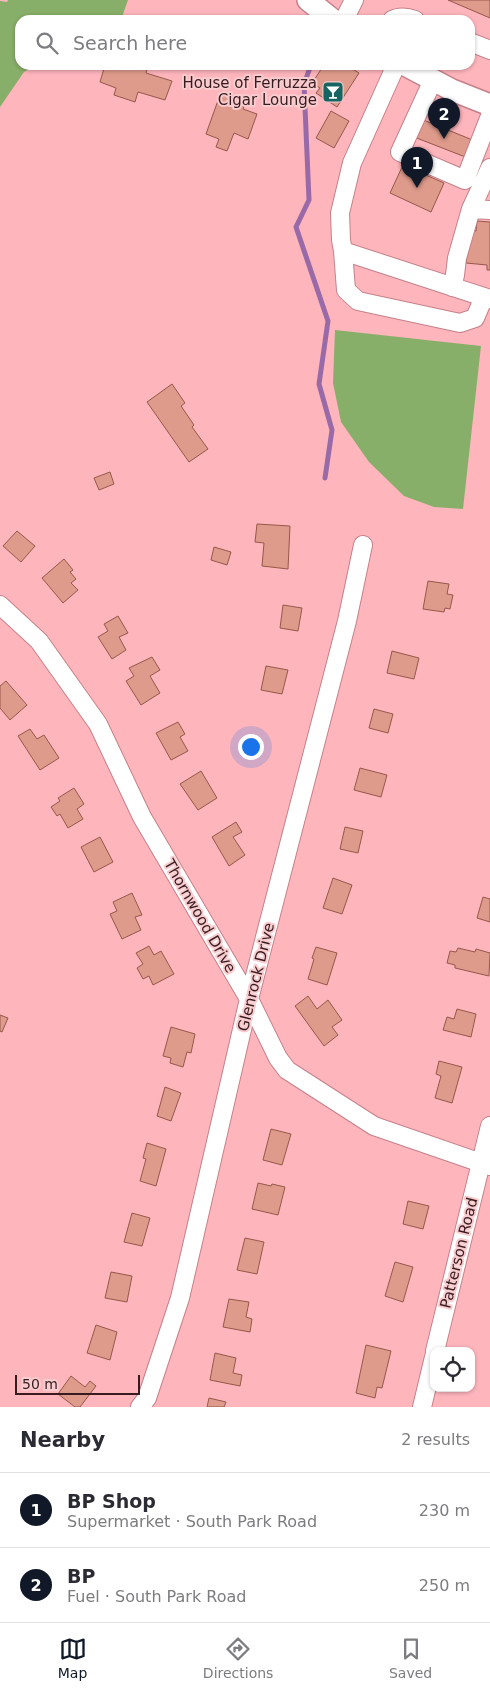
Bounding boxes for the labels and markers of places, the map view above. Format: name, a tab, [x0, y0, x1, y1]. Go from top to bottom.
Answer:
place label: House of Ferruzza Cigar Lounge	[182, 74, 317, 109]
bar icon: House of Ferruzza Cigar Lounge	[321, 80, 345, 104]
pin: 2	[428, 98, 460, 139]
pin: 1	[401, 147, 433, 188]

